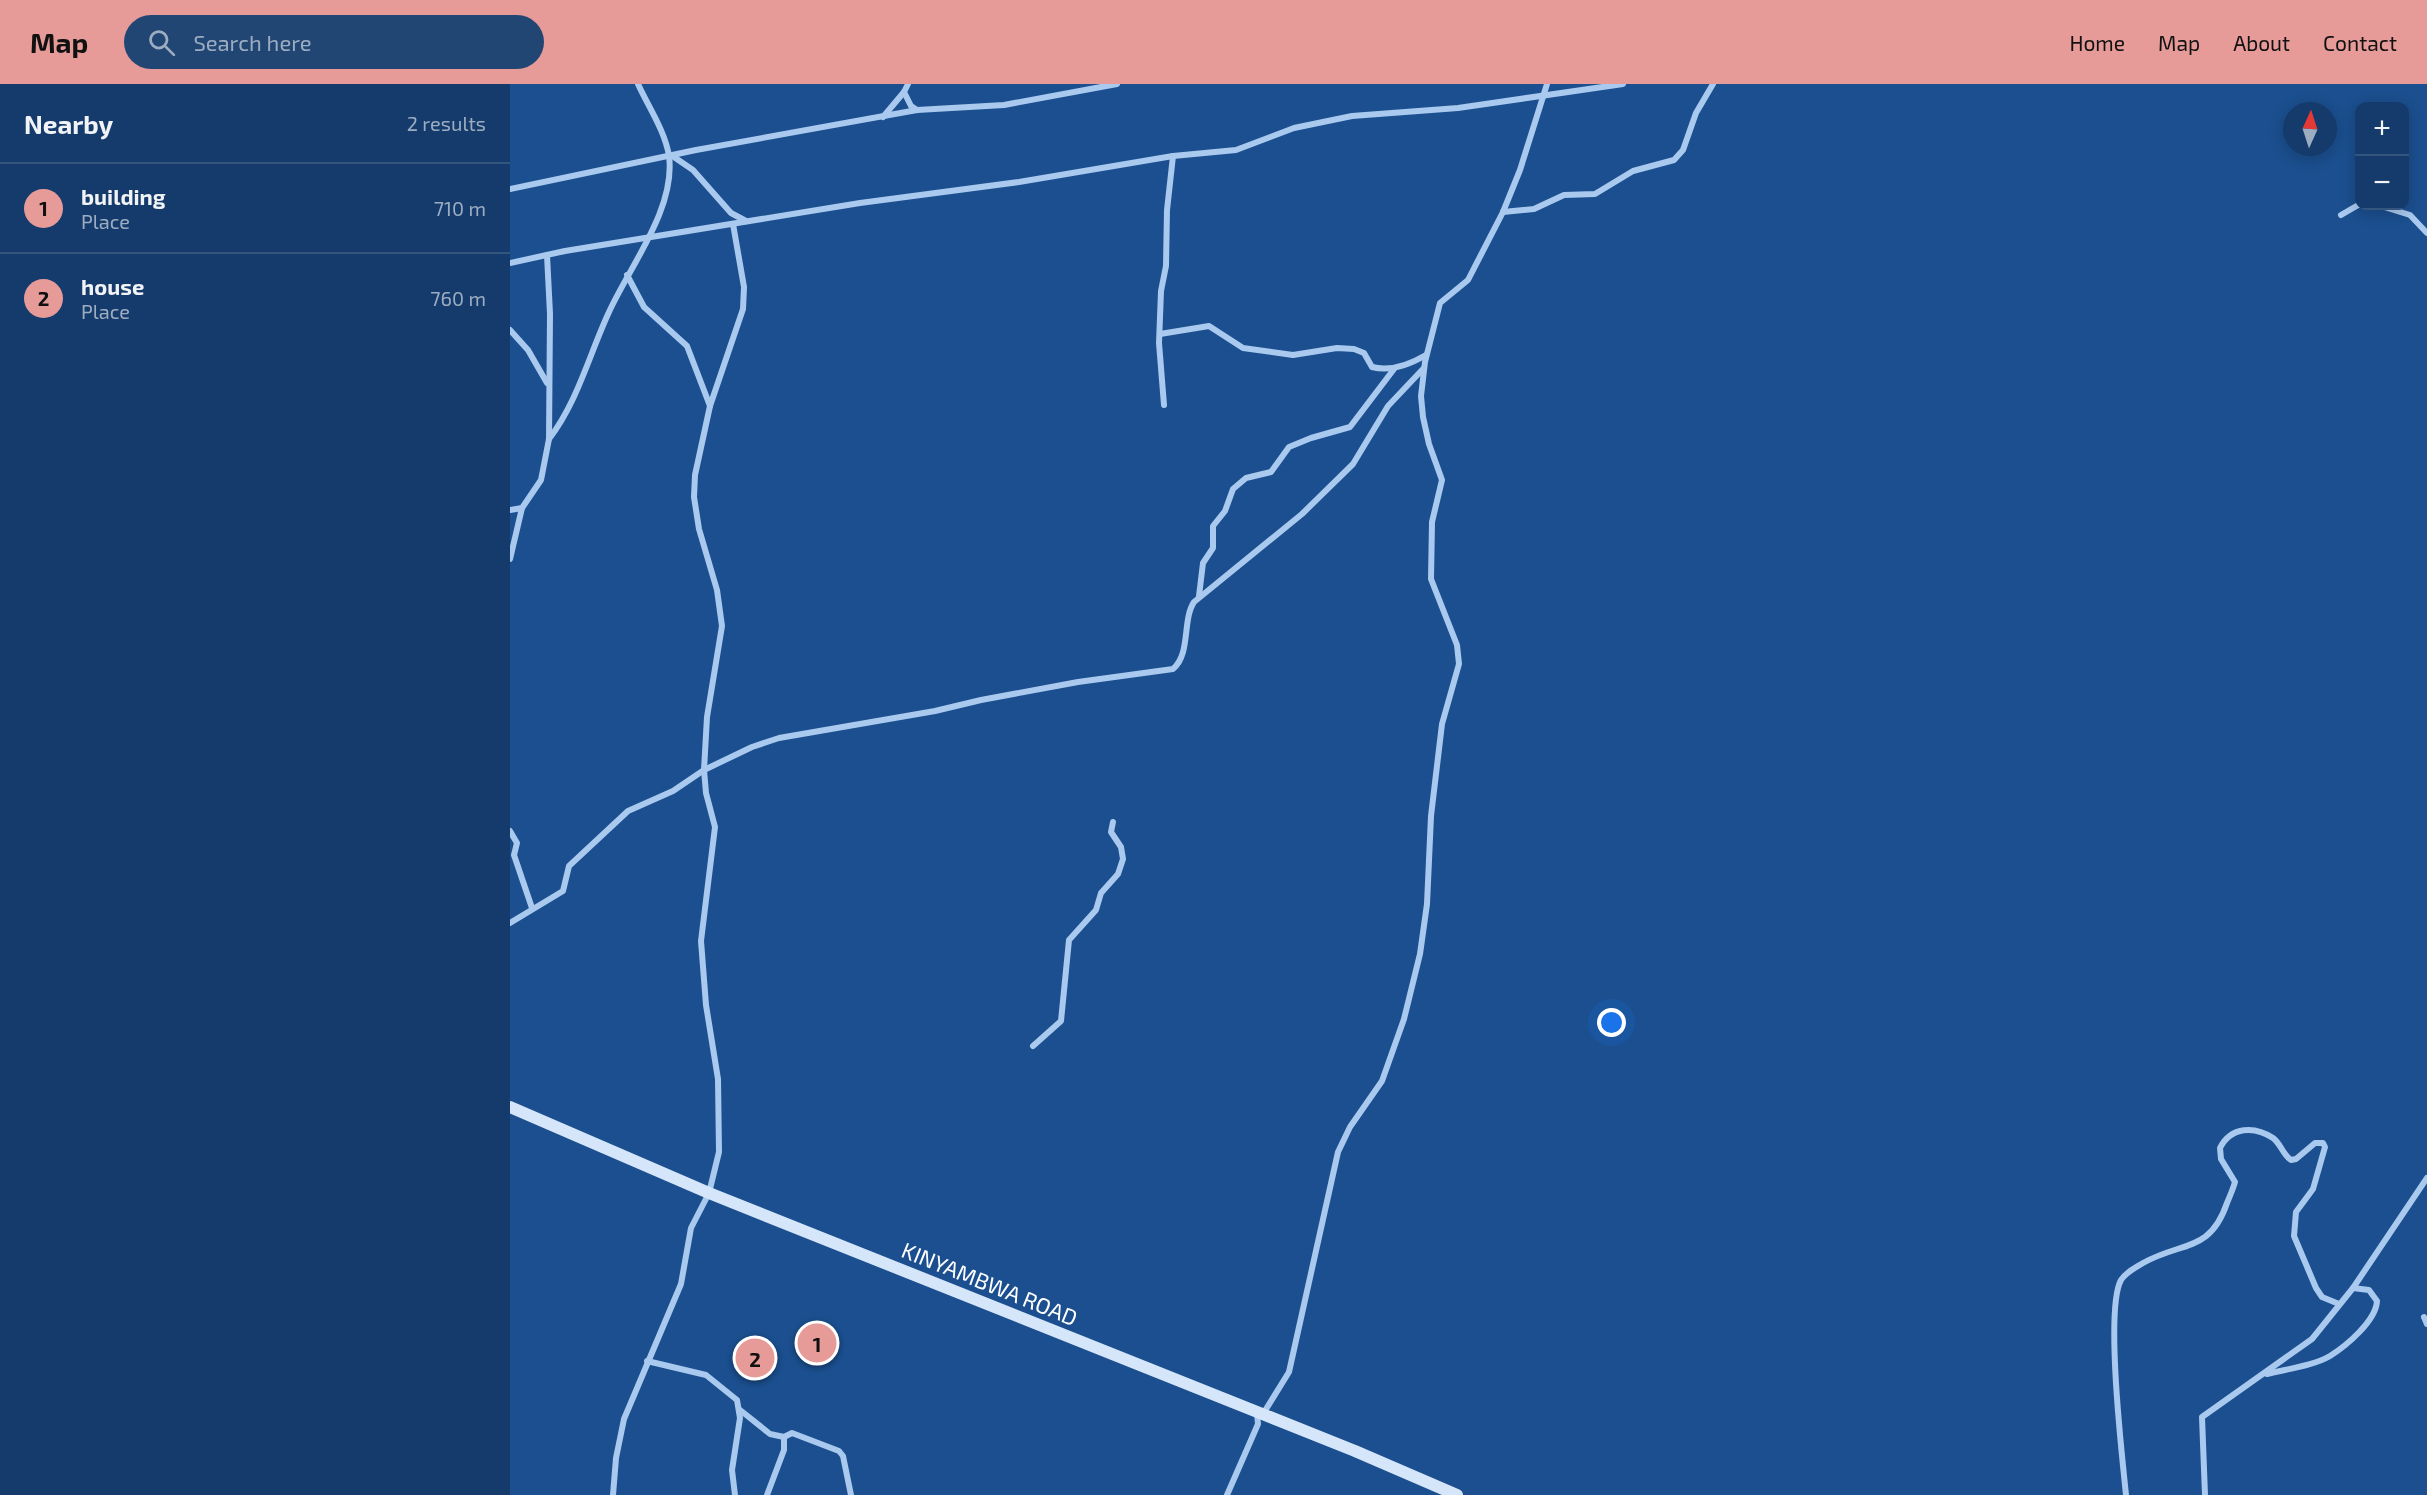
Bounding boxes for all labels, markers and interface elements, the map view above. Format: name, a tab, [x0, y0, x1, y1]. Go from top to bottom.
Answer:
search box	[124, 15, 544, 69]
text: Map	[30, 25, 88, 59]
icon: search	[145, 26, 178, 59]
text: Search here	[193, 29, 312, 55]
text: Home	[2069, 30, 2125, 55]
text: Map	[2158, 30, 2200, 55]
text: About	[2233, 30, 2290, 55]
text: Contact	[2323, 30, 2397, 55]
north arrow	[2283, 102, 2337, 156]
map controls	[2355, 102, 2409, 210]
button: +	[2355, 102, 2409, 156]
text: Nearby	[24, 108, 113, 139]
text: 2 results	[407, 111, 486, 135]
button: −	[2355, 156, 2409, 210]
text: building	[81, 183, 166, 209]
text: 1	[39, 196, 48, 220]
text: 710 m	[434, 196, 486, 220]
text: Place	[81, 209, 130, 233]
text: house	[81, 273, 144, 299]
text: 2	[38, 286, 49, 310]
text: 760 m	[430, 286, 486, 310]
text: Place	[81, 299, 130, 323]
your location	[1597, 1008, 1626, 1037]
street label: KINYAMBWA ROAD	[898, 1236, 1082, 1330]
pin: 1	[798, 1320, 836, 1366]
pin: 2	[736, 1336, 774, 1380]

